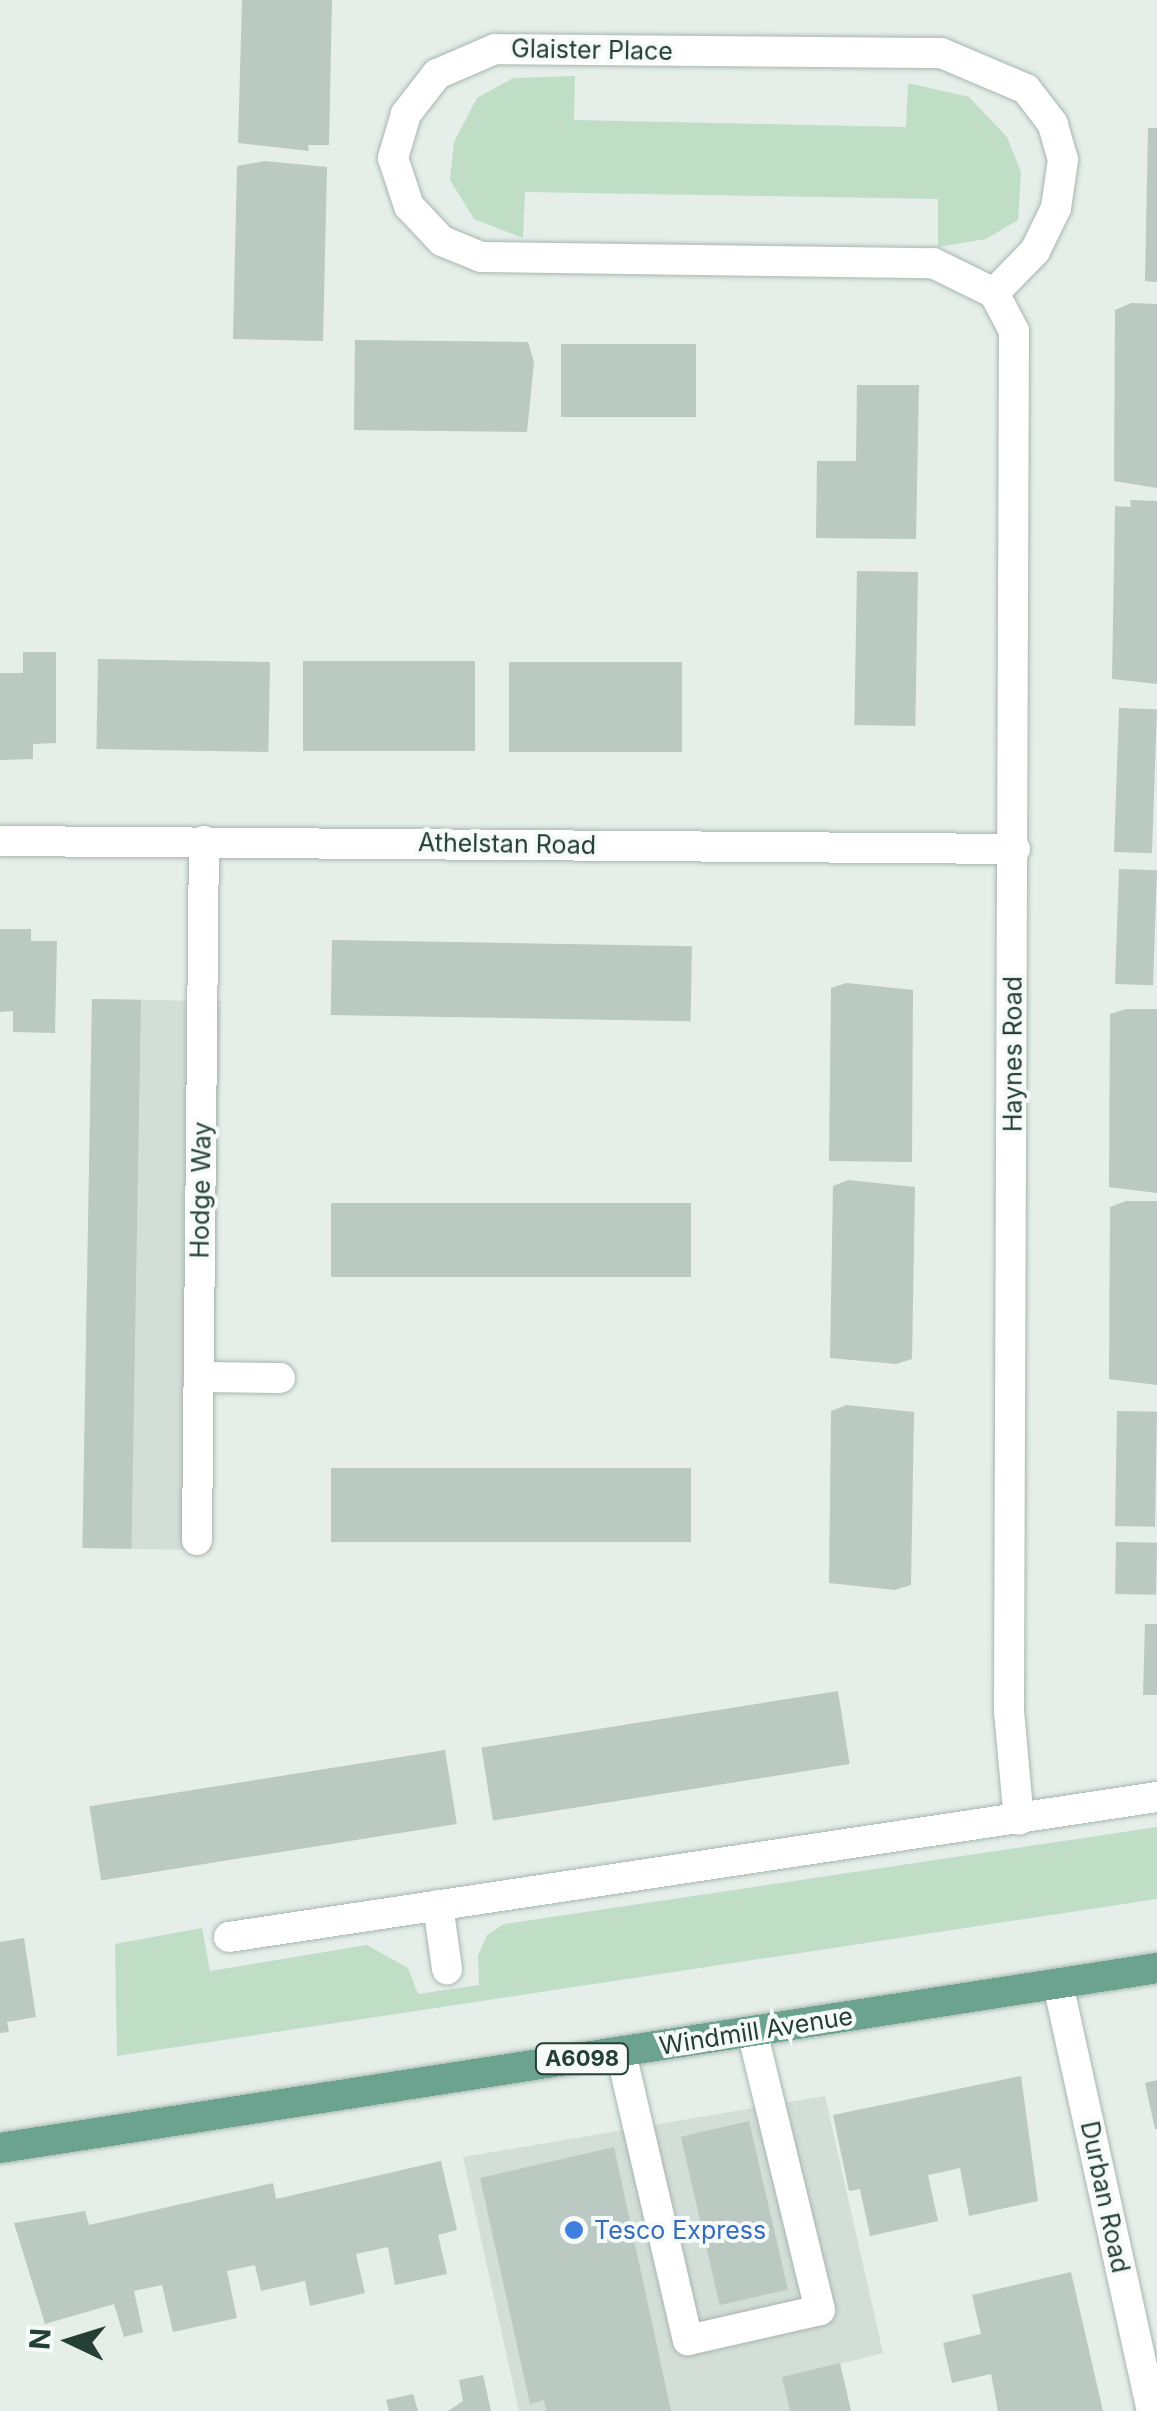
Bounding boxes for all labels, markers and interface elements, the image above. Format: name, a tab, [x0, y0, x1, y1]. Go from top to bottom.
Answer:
street label: Glaister Place	[511, 34, 673, 66]
street label: Athelstan Road	[418, 827, 596, 861]
street label: Haynes Road	[998, 976, 1028, 1132]
street label: Hodge Way	[185, 1121, 217, 1259]
street label: Windmill Avenue	[657, 2001, 855, 2061]
road number: A6098	[534, 2042, 630, 2076]
street label: Durban Road	[1074, 2118, 1136, 2276]
place label: Tesco Express	[594, 2215, 766, 2245]
marker: Tesco Express	[563, 2219, 585, 2241]
north arrow	[20, 2291, 120, 2391]
text: N	[22, 2327, 58, 2351]

